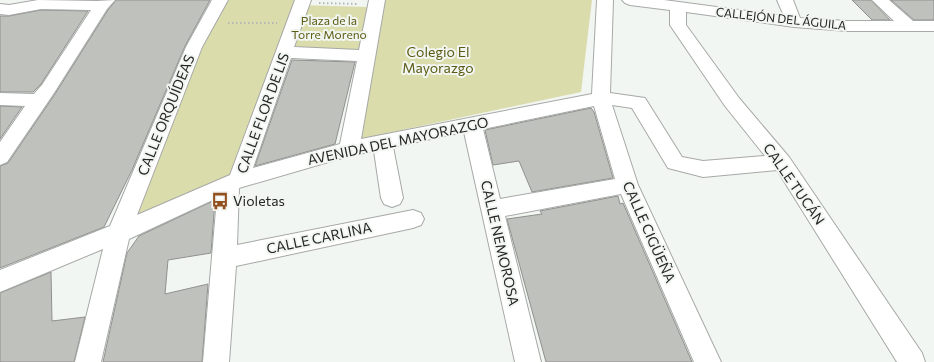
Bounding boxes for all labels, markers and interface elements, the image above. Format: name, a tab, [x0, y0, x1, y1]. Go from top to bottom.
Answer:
street label: CALLEJÓN DEL ÁGUILA	[715, 4, 847, 33]
park label: Plaza de la Torre Moreno	[291, 13, 367, 41]
park label: Colegio El Mayorazgo	[402, 43, 474, 76]
street label: CALLE FLOR DE LIS	[233, 50, 292, 175]
street label: CALLE ORQUÍDEAS	[134, 52, 198, 178]
street label: AVENIDA DEL MAYORAZGO	[306, 113, 490, 168]
street label: CALLE TUCÁN	[760, 140, 829, 228]
street label: CALLE NEMOROSA	[478, 179, 523, 308]
street label: CALLE CIGÜEÑA	[620, 179, 679, 285]
bus stop icon: Violetas	[210, 191, 230, 211]
place label: Violetas	[233, 192, 285, 209]
street label: CALLE CARLINA	[265, 218, 373, 257]

